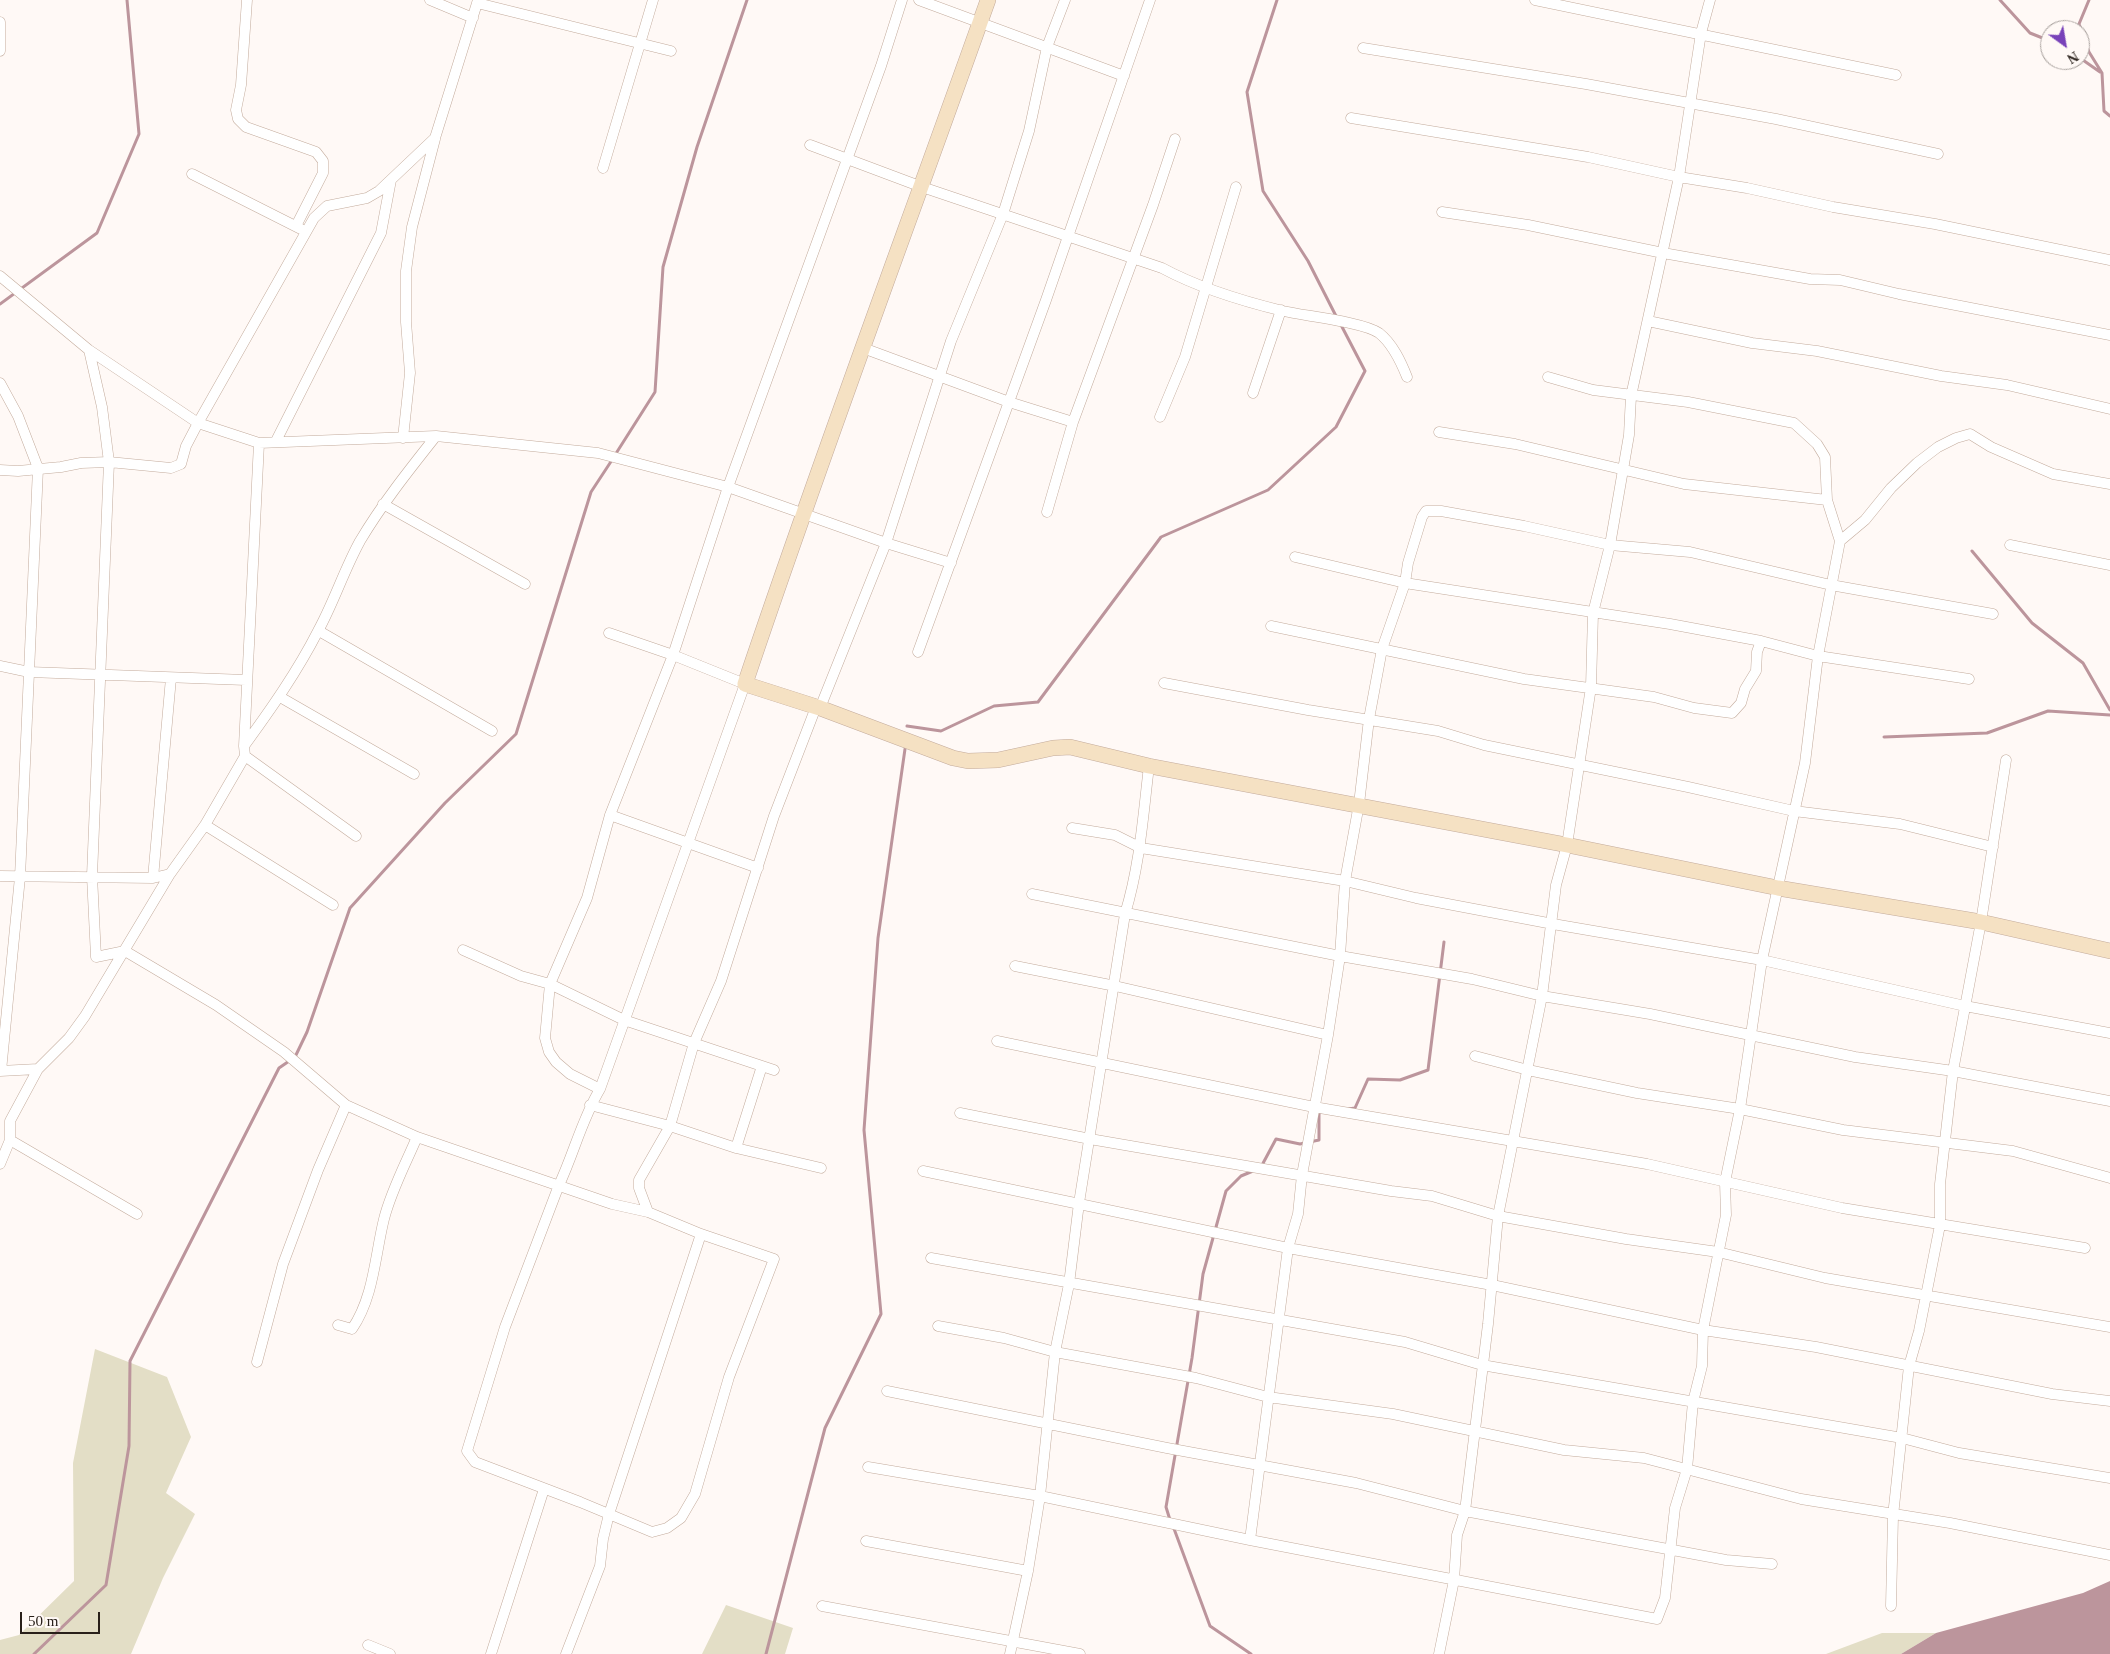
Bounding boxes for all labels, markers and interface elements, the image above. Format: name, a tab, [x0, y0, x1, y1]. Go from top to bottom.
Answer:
north arrow	[2040, 20, 2090, 70]
text: N	[2064, 48, 2081, 66]
scale bar	[22, 1602, 102, 1634]
text: 50 m	[28, 1613, 58, 1629]

